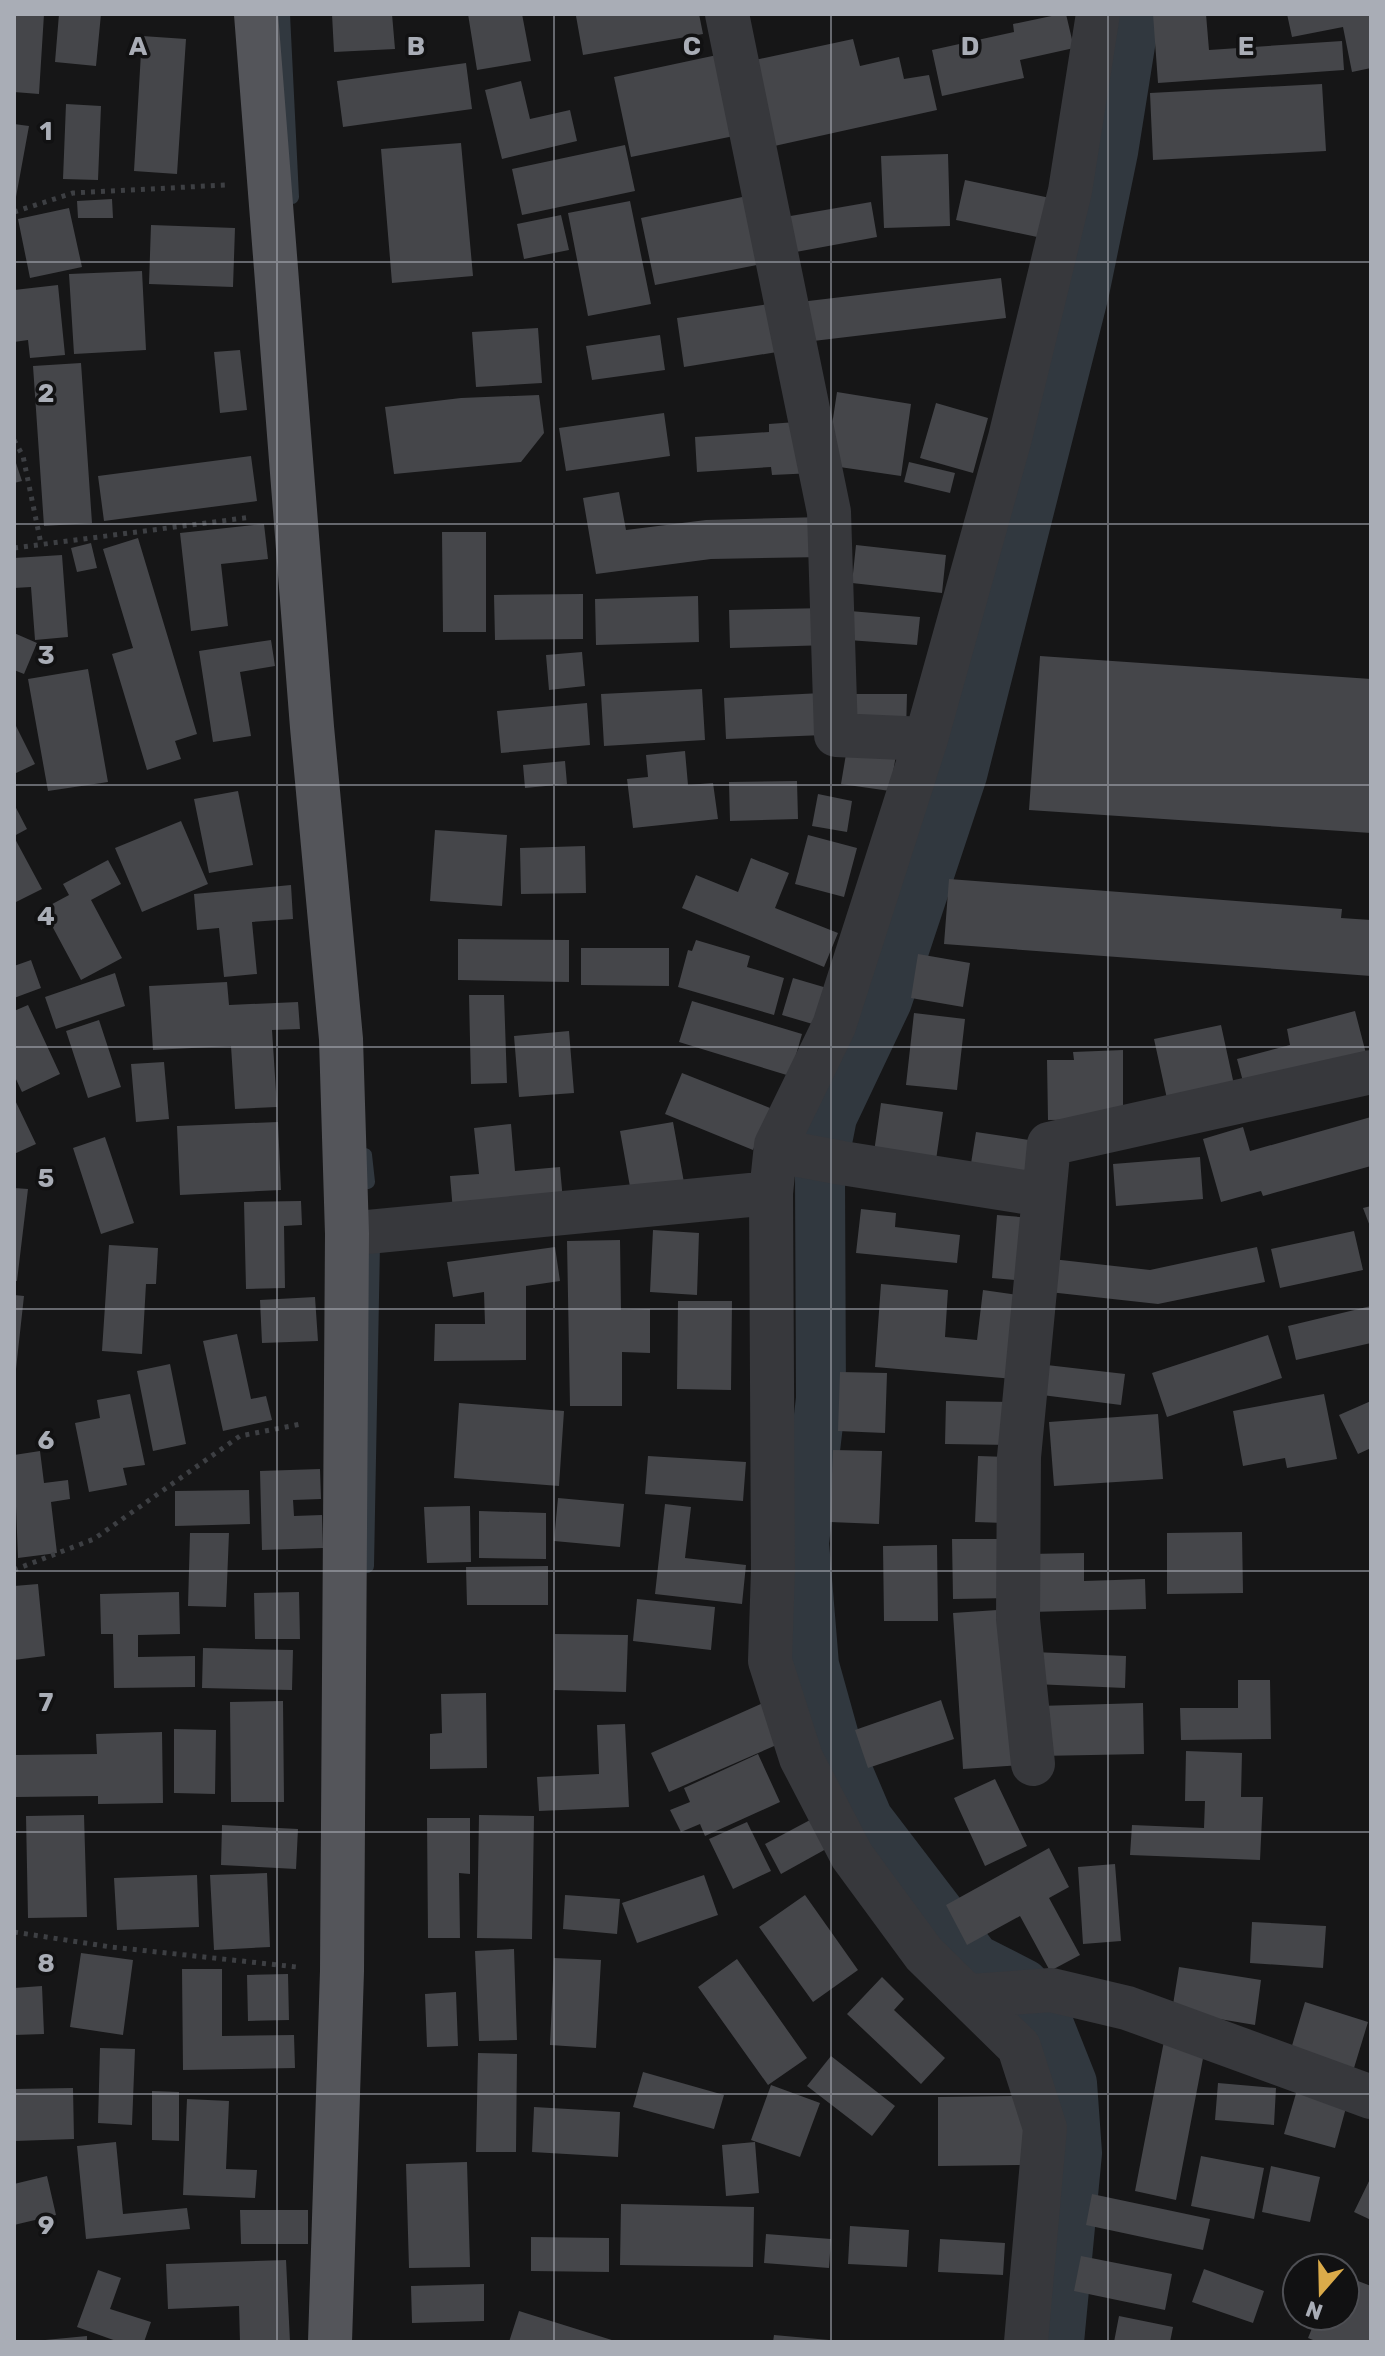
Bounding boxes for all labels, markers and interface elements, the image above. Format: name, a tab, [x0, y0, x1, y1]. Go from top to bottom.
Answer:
text: A	[129, 31, 148, 62]
text: B	[407, 31, 425, 62]
text: C	[683, 31, 701, 62]
text: D	[961, 31, 979, 62]
text: E	[1238, 31, 1254, 62]
text: 1	[40, 116, 52, 147]
text: 2	[38, 378, 54, 409]
text: 3	[37, 640, 55, 671]
text: 4	[37, 901, 55, 932]
text: 5	[38, 1163, 54, 1194]
text: 6	[38, 1425, 55, 1456]
text: 7	[39, 1687, 54, 1718]
text: 8	[37, 1948, 55, 1979]
text: 9	[38, 2210, 54, 2241]
north arrow	[1281, 2252, 1361, 2332]
text: N	[1302, 2295, 1326, 2326]

